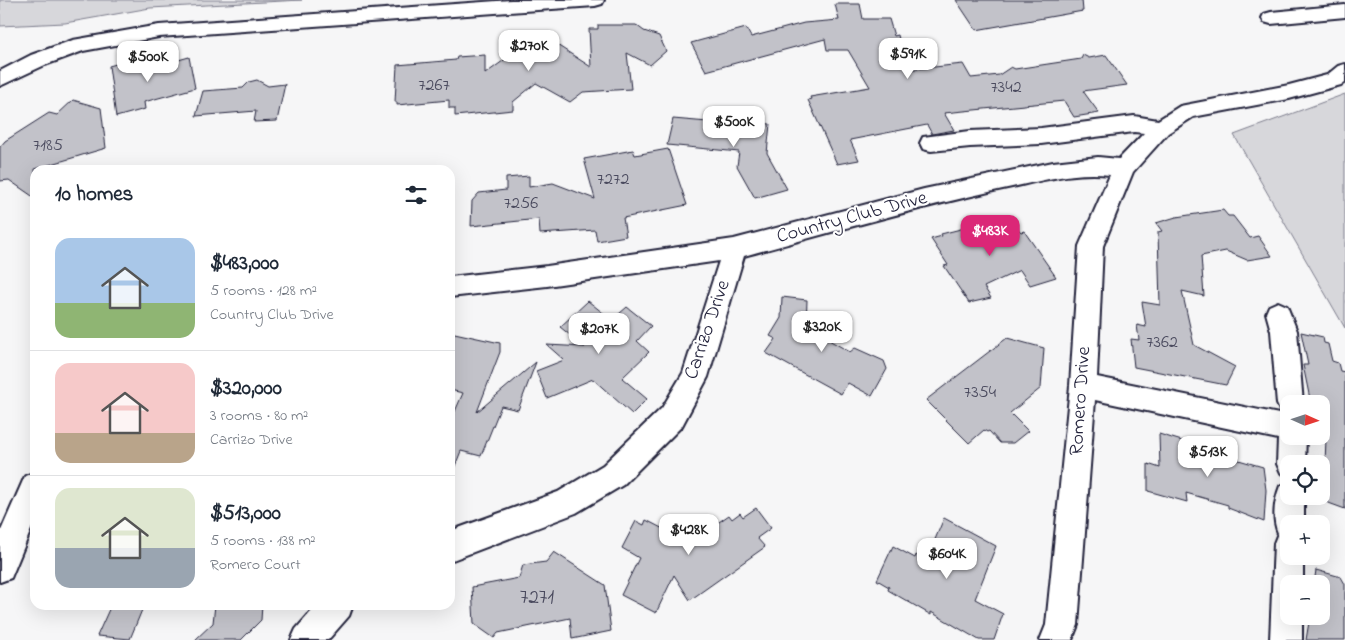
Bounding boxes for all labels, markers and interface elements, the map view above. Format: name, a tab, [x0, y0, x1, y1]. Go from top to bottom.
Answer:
pin: $270K	[494, 30, 564, 72]
text: $270K	[510, 34, 548, 58]
pin: $591K	[873, 38, 943, 80]
pin: $500K	[113, 41, 183, 83]
text: $591K	[890, 42, 926, 66]
text: $500K	[128, 45, 168, 69]
house number: 7267	[418, 73, 450, 99]
house number: 7342	[990, 75, 1022, 101]
pin: $500K	[699, 106, 769, 148]
text: $500K	[714, 110, 754, 134]
house number: 7185	[33, 133, 63, 159]
house number: 7272	[597, 167, 629, 193]
text: 10 homes	[55, 180, 133, 210]
icon: filters	[402, 181, 430, 209]
street label: Country Club Drive	[774, 184, 931, 252]
house number: 7256	[504, 191, 538, 217]
pin: $483K	[955, 214, 1025, 257]
text: $483K	[972, 219, 1008, 243]
text: $483,000	[210, 249, 279, 279]
icon: home	[95, 258, 155, 318]
street label: Carrizo Drive	[677, 276, 739, 384]
text: 5 rooms · 128 m²	[210, 279, 317, 303]
text: Country Club Drive	[210, 303, 334, 327]
pin: $320K	[787, 310, 857, 353]
pin: $207K	[564, 312, 634, 355]
text: $320K	[803, 315, 841, 339]
text: $207K	[580, 317, 618, 341]
house number: 7362	[1146, 330, 1178, 356]
street label: Romero Drive	[1063, 345, 1099, 457]
text: $320,000	[210, 374, 282, 404]
house number: 7354	[964, 380, 997, 406]
icon: home	[95, 383, 155, 443]
north arrow	[1280, 395, 1330, 445]
map controls	[1280, 395, 1330, 625]
text: 3 rooms · 80 m²	[210, 404, 308, 428]
text: Carrizo Drive	[210, 428, 293, 452]
pin: $513K	[1173, 436, 1243, 478]
text: $513K	[1189, 440, 1227, 464]
button: locate	[1280, 455, 1330, 505]
text: $513,000	[210, 499, 281, 529]
icon: home	[95, 508, 155, 568]
pin: $428K	[654, 514, 724, 556]
button: +	[1280, 515, 1330, 565]
text: $428K	[670, 518, 708, 542]
text: 5 rooms · 138 m²	[210, 529, 316, 553]
pin: $604K	[912, 538, 982, 580]
text: $604K	[928, 542, 966, 566]
text: Romero Court	[210, 553, 301, 577]
button: −	[1280, 575, 1330, 625]
house number: 7271	[520, 583, 555, 613]

